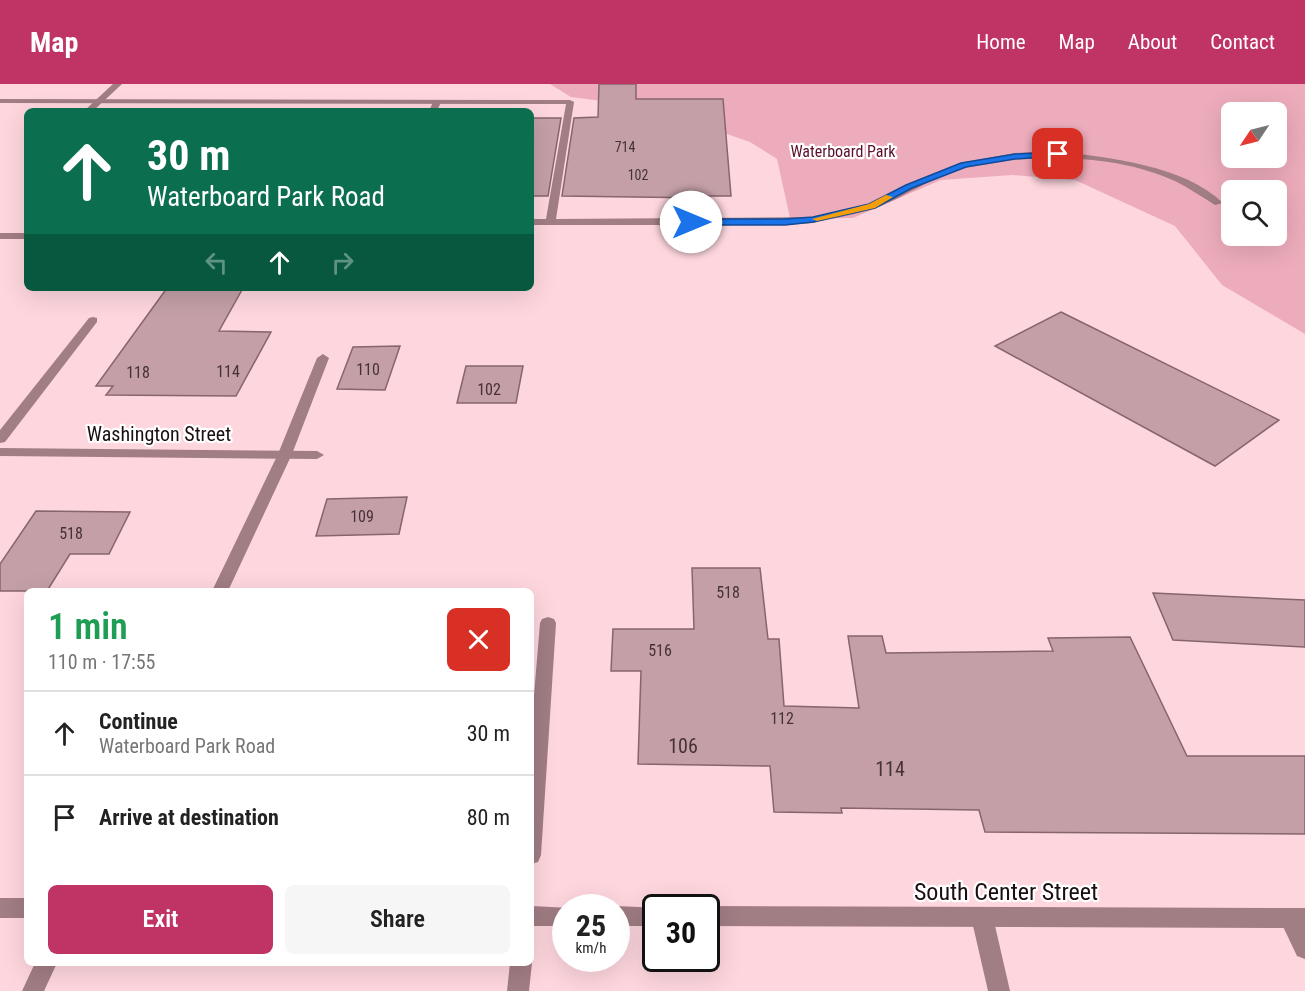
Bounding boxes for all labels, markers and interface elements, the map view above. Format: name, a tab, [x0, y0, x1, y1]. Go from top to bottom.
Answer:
text: Map	[30, 26, 78, 59]
text: Home	[976, 30, 1026, 54]
text: Map	[1059, 30, 1095, 54]
text: About	[1128, 30, 1177, 54]
text: Contact	[1210, 30, 1275, 54]
north arrow	[1221, 102, 1287, 168]
map controls	[1221, 102, 1287, 246]
pin	[1032, 128, 1083, 179]
text: 30 m	[147, 131, 230, 180]
icon: ahead	[48, 132, 126, 210]
icon: arrive	[1041, 137, 1074, 170]
house number: 714	[615, 139, 635, 155]
park label: Waterboard Park	[790, 142, 896, 161]
house number: 102	[628, 167, 648, 183]
button: search	[1221, 180, 1287, 246]
text: Waterboard Park Road	[147, 181, 385, 213]
position arrow	[659, 190, 723, 254]
icon: left	[200, 246, 233, 279]
icon: ahead	[263, 246, 296, 279]
icon: right	[326, 246, 359, 279]
house number: 110	[356, 360, 380, 379]
house number: 114	[216, 362, 240, 381]
house number: 118	[126, 363, 150, 382]
house number: 102	[477, 380, 501, 399]
street label: Washington Street	[87, 422, 231, 446]
house number: 109	[350, 507, 374, 526]
house number: 518	[59, 524, 83, 543]
house number: 518	[716, 583, 740, 602]
text: 1 min	[48, 606, 128, 648]
button: close	[447, 608, 510, 671]
house number: 516	[648, 641, 672, 660]
text: 110 m · 17:55	[48, 650, 155, 674]
text: Continue	[99, 709, 178, 734]
house number: 112	[770, 709, 794, 728]
icon: ahead	[48, 717, 81, 750]
text: 30 m	[467, 721, 510, 746]
text: Waterboard Park Road	[99, 734, 275, 758]
house number: 106	[668, 734, 698, 758]
house number: 114	[875, 757, 905, 781]
icon: arrive	[48, 801, 81, 834]
text: Arrive at destination	[99, 805, 279, 830]
text: 80 m	[467, 805, 510, 830]
street label: South Center Street	[914, 878, 1098, 906]
button: Exit	[48, 885, 273, 954]
button: Share	[285, 885, 510, 954]
speed limit sign: 30	[642, 894, 720, 972]
text: 25	[576, 908, 606, 943]
text: km/h	[576, 939, 606, 957]

